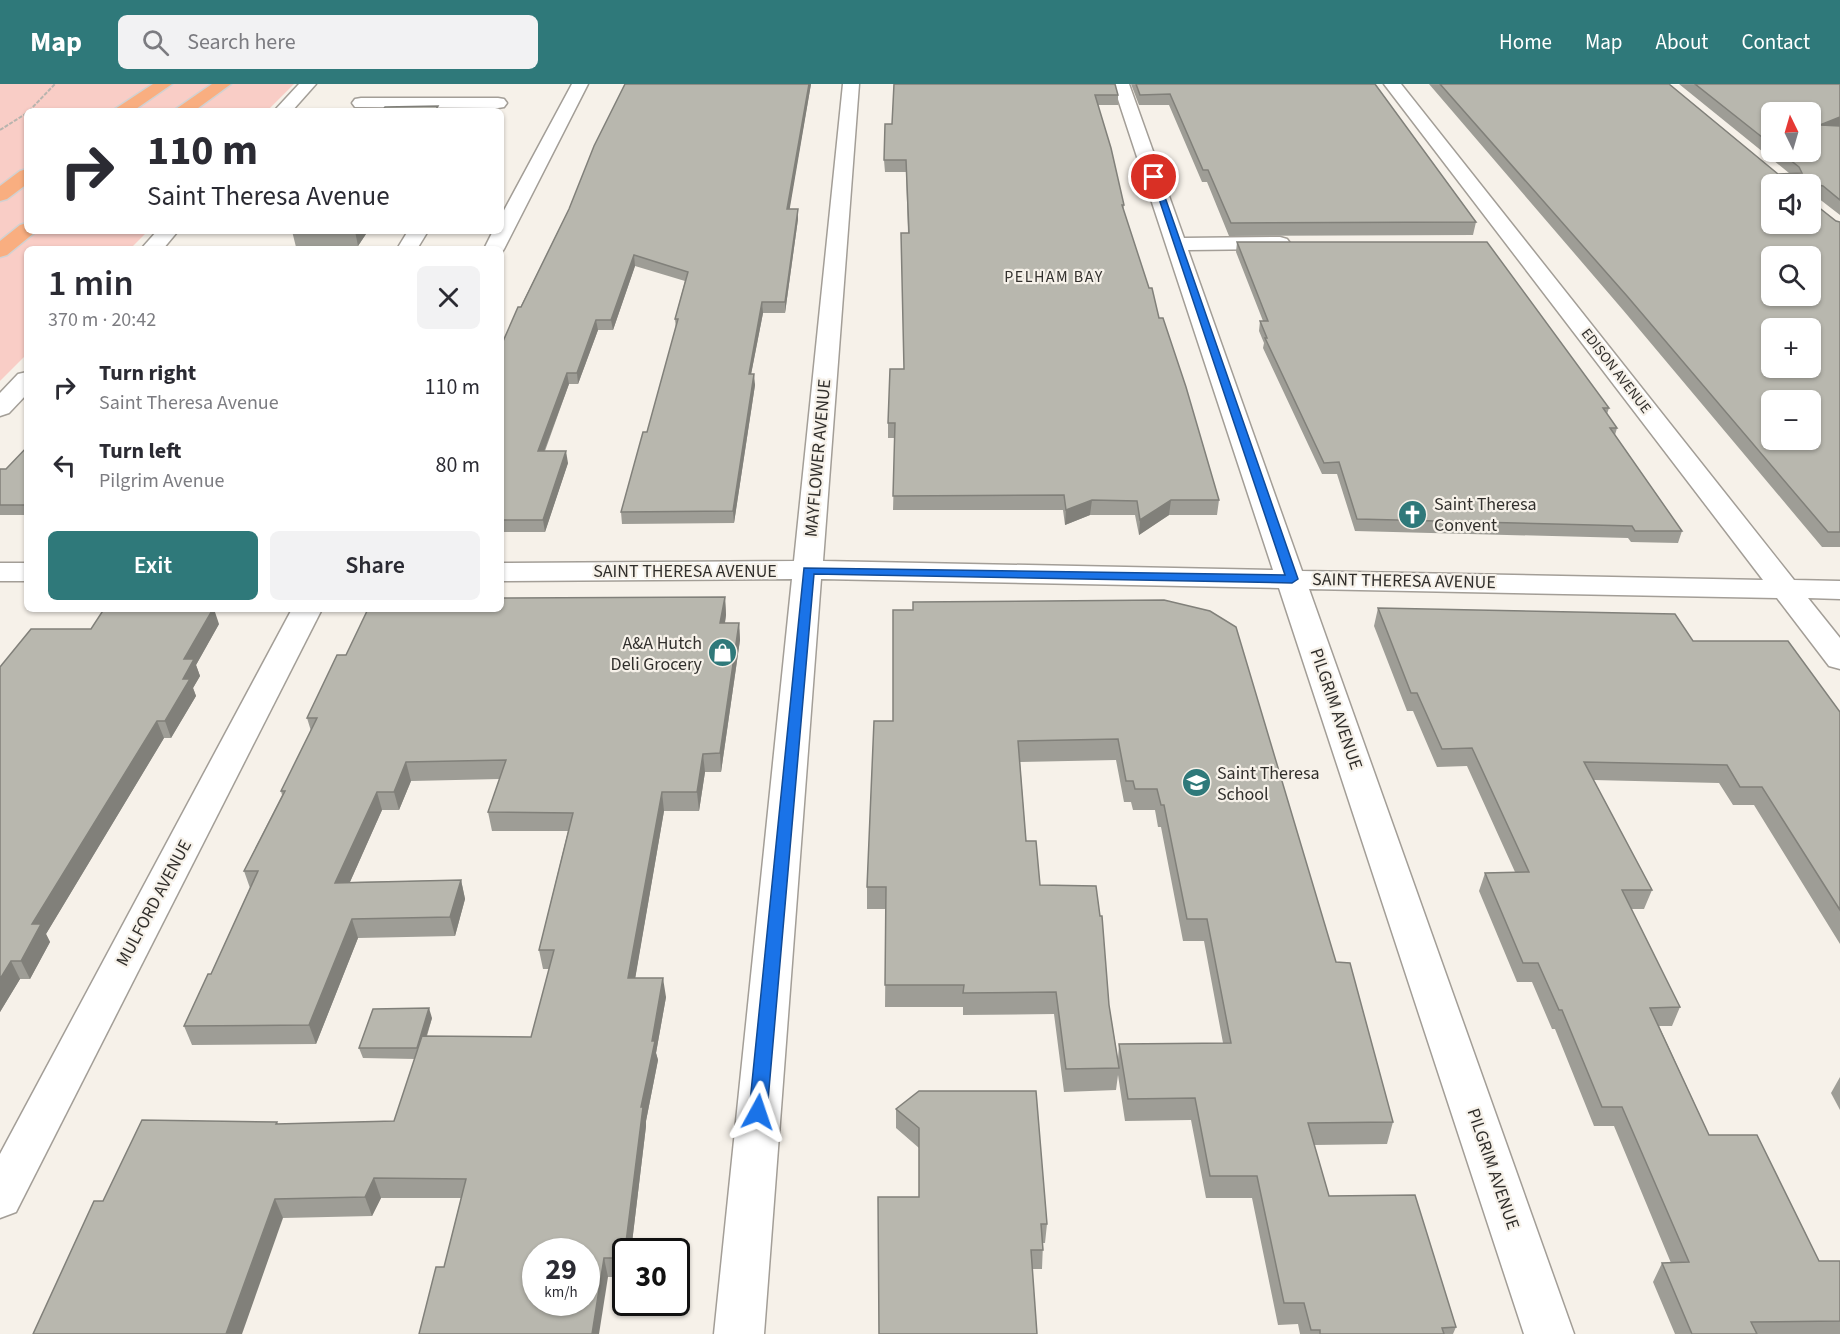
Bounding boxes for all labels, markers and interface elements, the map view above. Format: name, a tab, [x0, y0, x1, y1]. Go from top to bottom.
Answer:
search box	[118, 15, 538, 69]
text: Map	[30, 22, 82, 62]
icon: search	[139, 26, 172, 59]
text: Search here	[187, 26, 296, 58]
text: Home	[1499, 27, 1552, 57]
text: Map	[1585, 27, 1623, 57]
text: About	[1656, 27, 1708, 57]
text: Contact	[1741, 27, 1810, 57]
north arrow	[1761, 102, 1821, 162]
map controls	[1761, 102, 1821, 450]
text: 110 m	[147, 121, 258, 181]
icon: right	[48, 132, 126, 210]
pin	[1128, 151, 1179, 202]
icon: arrive	[1137, 160, 1170, 193]
button: sound	[1761, 174, 1821, 234]
text: Saint Theresa Avenue	[147, 177, 390, 216]
button: search	[1761, 246, 1821, 306]
text: 1 min	[48, 258, 134, 309]
button: close	[417, 266, 480, 329]
district label: PELHAM BAY	[1004, 266, 1104, 288]
text: 370 m · 20:42	[48, 306, 156, 334]
button: +	[1761, 318, 1821, 378]
street label: EDISON AVENUE	[1576, 324, 1656, 418]
text: Turn right	[99, 357, 196, 389]
icon: right	[48, 371, 81, 404]
text: 110 m	[425, 371, 480, 403]
street label: MAYFLOWER AVENUE	[799, 378, 837, 538]
text: Saint Theresa Avenue	[99, 389, 279, 417]
button: −	[1761, 390, 1821, 450]
text: Turn left	[99, 435, 181, 467]
icon: left	[48, 449, 81, 482]
text: 80 m	[435, 449, 480, 481]
text: Pilgrim Avenue	[99, 467, 225, 495]
place label: Saint Theresa Convent	[1434, 492, 1537, 538]
church icon: Saint Theresa Convent	[1397, 498, 1429, 530]
button: Exit	[48, 531, 258, 600]
button: Share	[270, 531, 480, 600]
street label: SAINT THERESA AVENUE	[593, 559, 777, 584]
street label: SAINT THERESA AVENUE	[1312, 567, 1496, 595]
place label: A&A Hutch Deli Grocery	[611, 631, 703, 677]
shop icon: A&A Hutch Deli Grocery	[707, 637, 739, 669]
street label: PILGRIM AVENUE	[1304, 645, 1368, 773]
place label: Saint Theresa School	[1217, 761, 1320, 807]
school or university icon: Saint Theresa School	[1180, 767, 1212, 799]
street label: MULFORD AVENUE	[110, 835, 198, 971]
position arrow	[726, 1080, 790, 1144]
street label: PILGRIM AVENUE	[1461, 1105, 1525, 1233]
speed limit sign: 30	[612, 1238, 690, 1316]
text: 29	[545, 1248, 577, 1291]
text: km/h	[544, 1282, 578, 1303]

